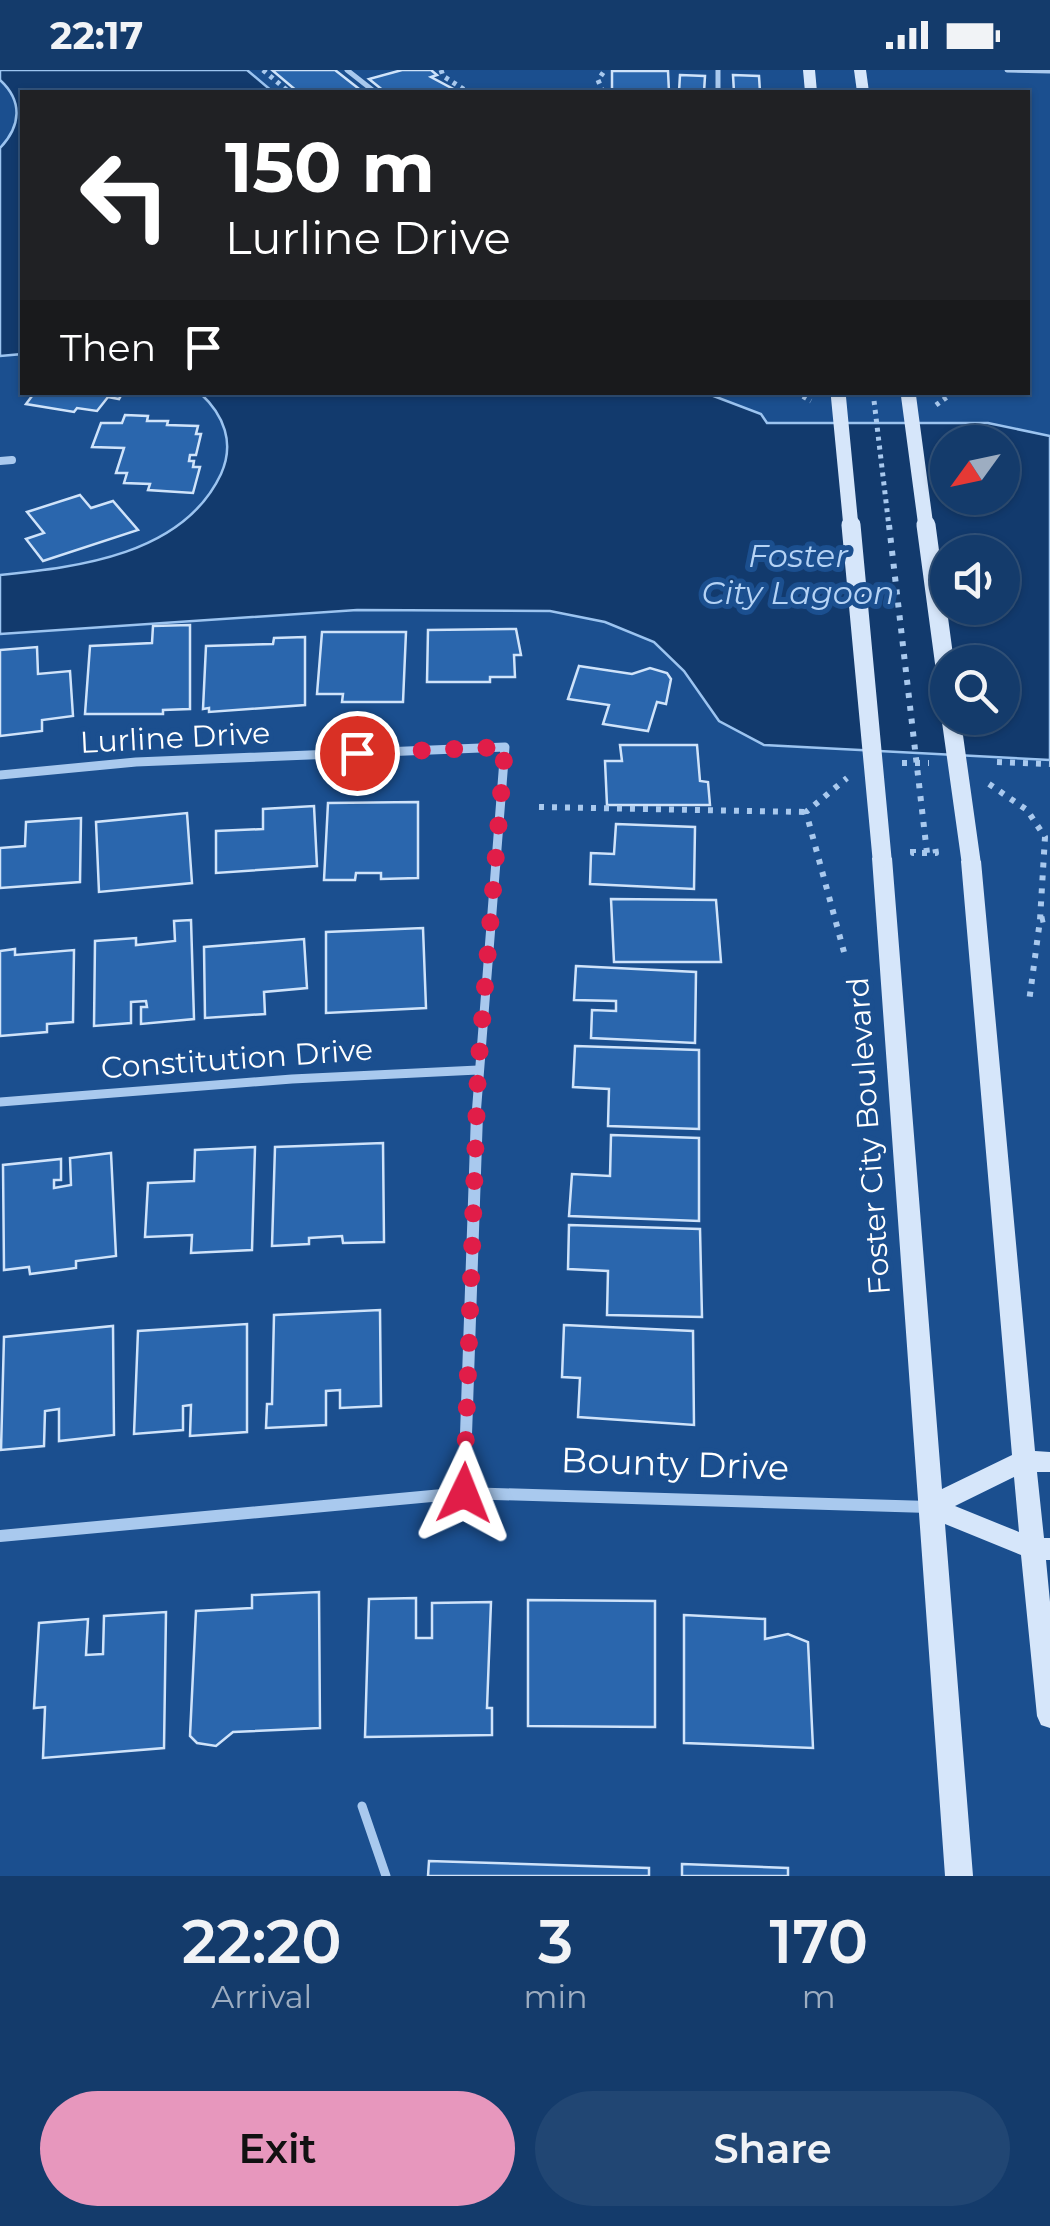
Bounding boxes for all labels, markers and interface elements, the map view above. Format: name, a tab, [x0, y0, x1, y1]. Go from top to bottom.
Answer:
text: 22:17	[50, 12, 143, 59]
text: 150 m	[225, 124, 435, 210]
icon: left	[60, 130, 190, 260]
text: Lurline Drive	[225, 210, 511, 265]
icon: arrive	[176, 320, 231, 375]
text: Then	[60, 324, 156, 371]
north arrow	[930, 425, 1020, 515]
map controls	[930, 425, 1020, 735]
button: sound	[930, 535, 1020, 625]
water label: Foster City Lagoon	[701, 536, 895, 612]
button: search	[930, 645, 1020, 735]
pin	[315, 711, 400, 796]
street label: Lurline Drive	[79, 714, 271, 761]
icon: arrive	[330, 726, 385, 781]
street label: Foster City Boulevard	[839, 976, 898, 1296]
street label: Constitution Drive	[100, 1031, 374, 1086]
street label: Bounty Drive	[560, 1438, 790, 1489]
position arrow	[412, 1441, 516, 1545]
text: 22:20	[182, 1905, 342, 1978]
text: 3	[538, 1905, 573, 1978]
text: 170	[770, 1905, 868, 1978]
text: Arrival	[211, 1977, 312, 2016]
text: min	[524, 1977, 588, 2016]
text: m	[802, 1977, 836, 2016]
button: Exit	[40, 2091, 515, 2206]
button: Share	[535, 2091, 1010, 2206]

